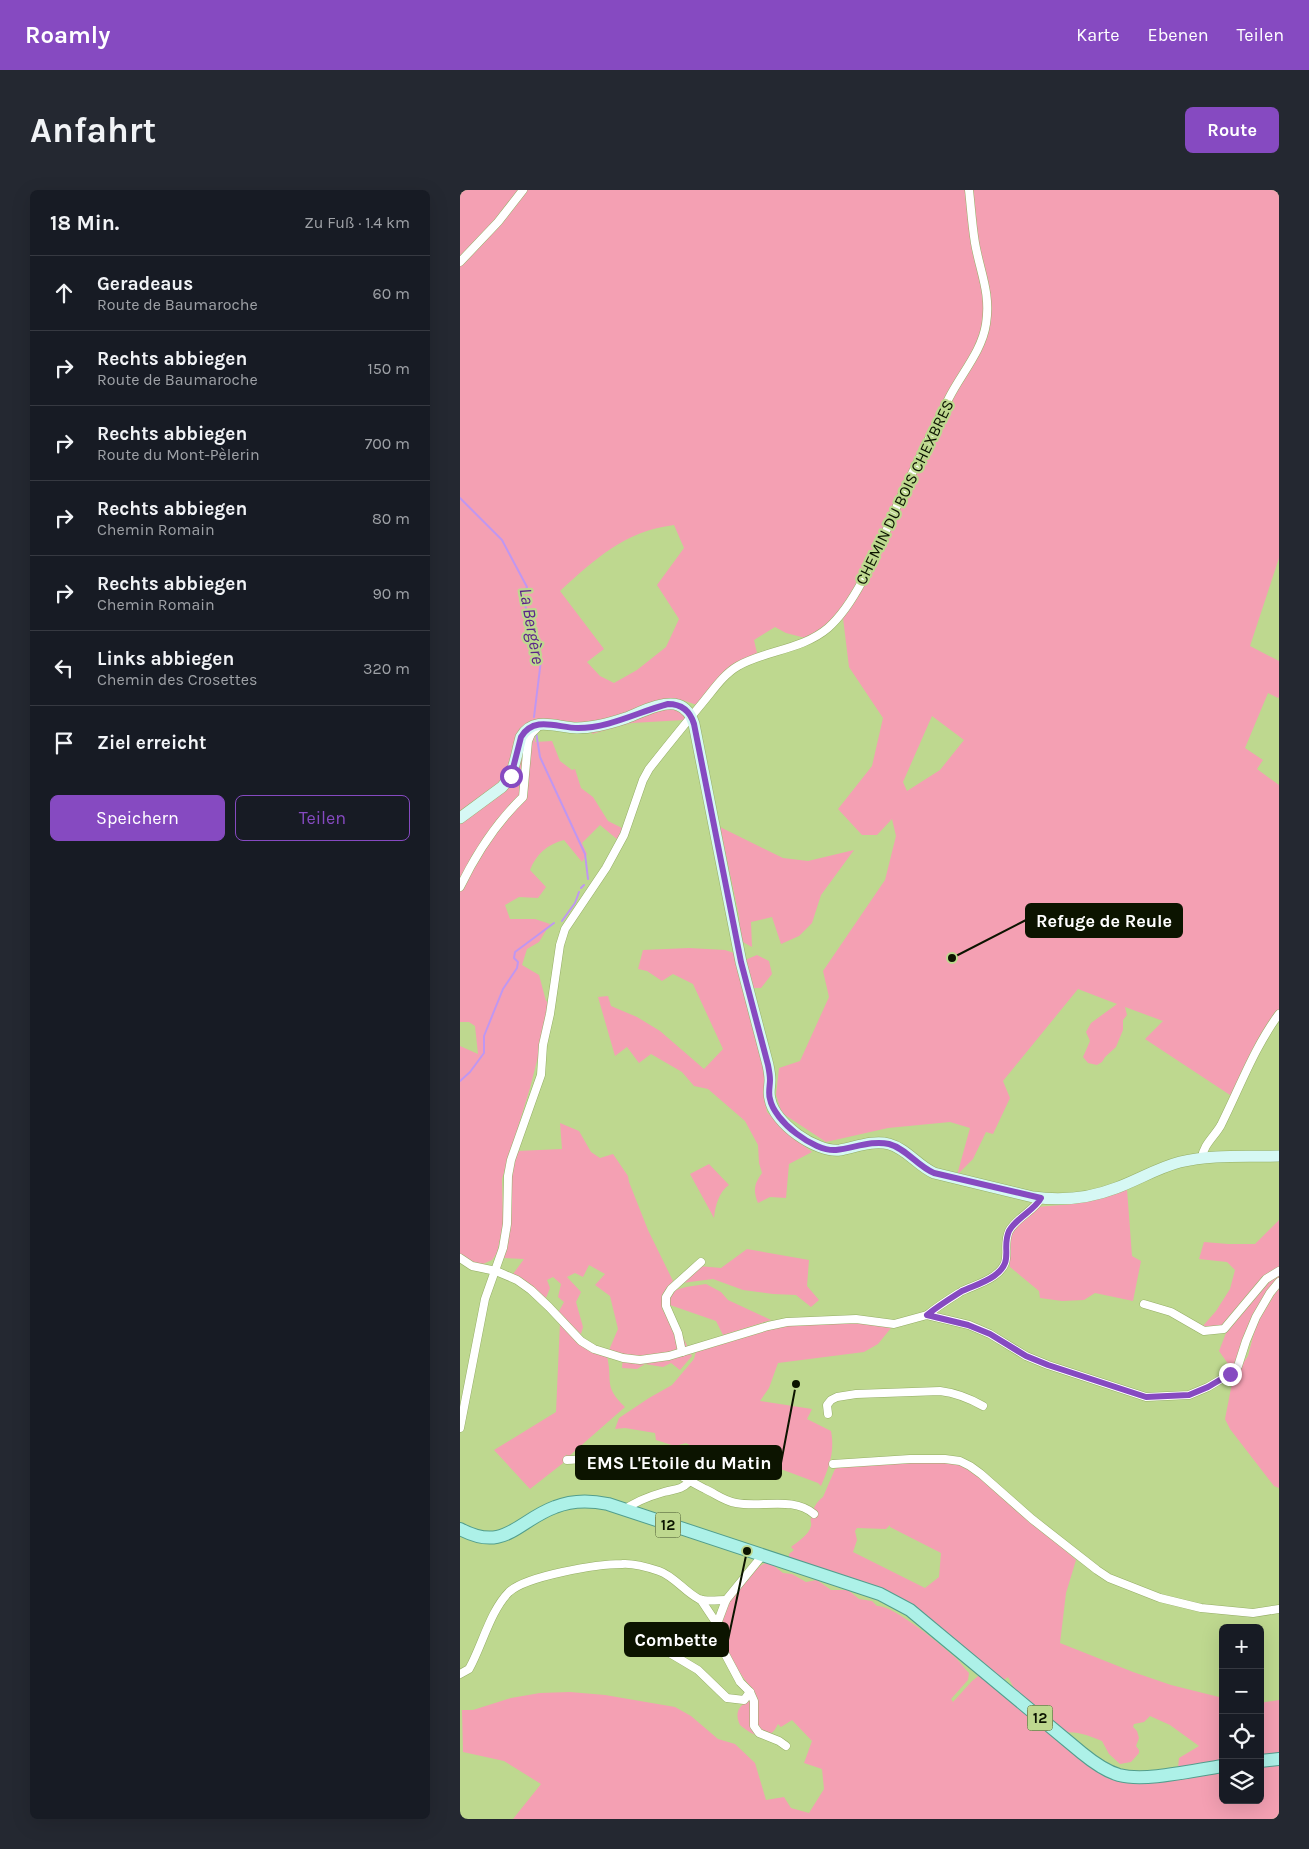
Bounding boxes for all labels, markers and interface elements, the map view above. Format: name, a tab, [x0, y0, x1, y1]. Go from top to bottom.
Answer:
text: Roamly	[25, 21, 110, 49]
text: Karte	[1076, 24, 1120, 46]
text: Ebenen	[1148, 24, 1209, 46]
text: Teilen	[1237, 24, 1284, 46]
button: Route	[1185, 107, 1279, 153]
text: Anfahrt	[30, 110, 156, 151]
text: 18 Min.	[50, 211, 119, 235]
text: Zu Fuß · 1.4 km	[304, 213, 410, 232]
text: Geradeaus	[97, 273, 193, 295]
icon: ahead	[50, 279, 78, 307]
text: 60 m	[373, 284, 410, 303]
text: Route de Baumaroche	[97, 295, 258, 314]
text: Rechts abbiegen	[97, 348, 247, 370]
icon: right	[50, 354, 78, 382]
text: 150 m	[367, 359, 410, 378]
text: Route de Baumaroche	[97, 370, 258, 389]
street label: CHEMIN DU BOIS CHEXBRES	[851, 397, 958, 588]
text: Rechts abbiegen	[97, 423, 247, 445]
icon: right	[50, 429, 78, 457]
text: 700 m	[365, 434, 410, 453]
text: Route du Mont-Pèlerin	[97, 445, 260, 464]
text: Rechts abbiegen	[97, 498, 247, 520]
icon: right	[50, 504, 78, 532]
text: 80 m	[372, 509, 410, 528]
text: Chemin Romain	[97, 520, 215, 539]
text: Rechts abbiegen	[97, 573, 247, 595]
icon: right	[50, 579, 78, 607]
text: 90 m	[372, 584, 410, 603]
water label: La Bergère	[515, 586, 549, 666]
text: Chemin Romain	[97, 595, 215, 614]
text: Links abbiegen	[97, 648, 234, 670]
icon: left	[50, 654, 78, 682]
text: 320 m	[363, 659, 410, 678]
text: Chemin des Crosettes	[97, 670, 257, 689]
icon: arrive	[50, 729, 78, 757]
text: Ziel erreicht	[97, 732, 207, 754]
route start	[500, 765, 523, 788]
button: Speichern	[50, 795, 225, 841]
button: Teilen	[235, 795, 410, 841]
callout: Refuge de Reule	[1026, 904, 1182, 937]
text: Refuge de Reule	[1036, 910, 1172, 932]
route end	[1219, 1363, 1242, 1386]
callout: EMS L'Etoile du Matin	[576, 1446, 781, 1479]
text: EMS L'Etoile du Matin	[586, 1452, 772, 1474]
road number: 12	[656, 1512, 680, 1538]
callout: Combette	[625, 1623, 728, 1656]
map controls	[1219, 1624, 1264, 1804]
button: +	[1219, 1624, 1264, 1669]
text: Combette	[634, 1629, 718, 1651]
button: −	[1219, 1669, 1264, 1714]
road number: 12	[1028, 1706, 1052, 1730]
button: locate	[1219, 1714, 1264, 1759]
button: layers	[1219, 1759, 1264, 1804]

